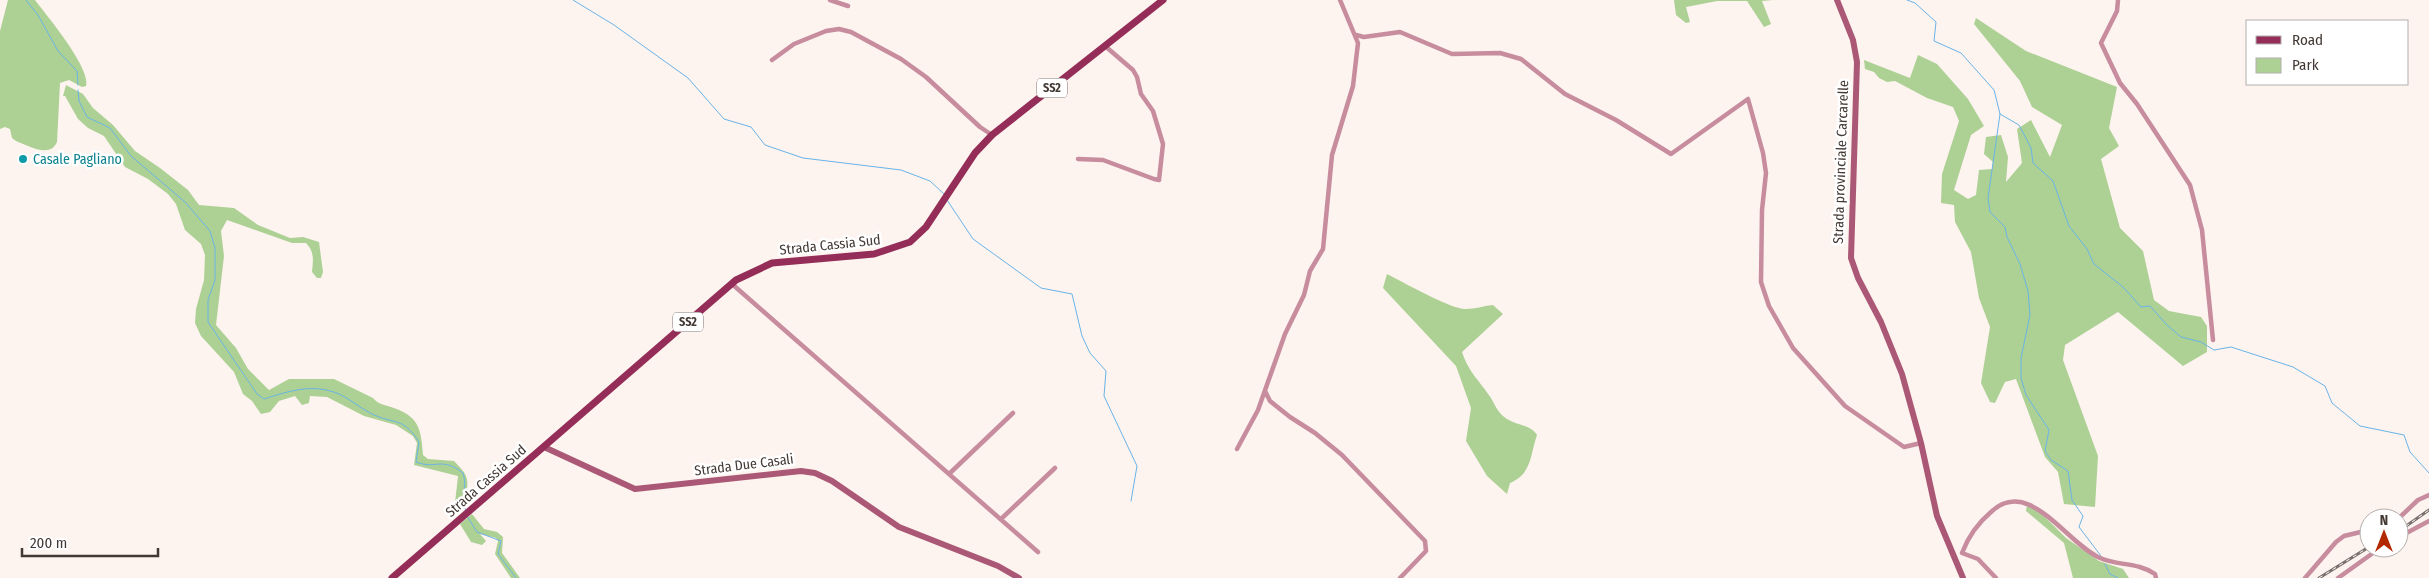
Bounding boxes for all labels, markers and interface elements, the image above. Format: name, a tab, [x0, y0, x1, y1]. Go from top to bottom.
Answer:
legend	[2246, 20, 2409, 85]
text: Road	[2292, 31, 2323, 49]
text: Park	[2292, 56, 2319, 74]
road number: SS2	[1037, 78, 1067, 98]
street label: Strada provinciale Carcarelle	[1830, 80, 1852, 244]
place label: Casale Pagliano	[33, 151, 122, 168]
marker: Casale Pagliano	[17, 153, 29, 165]
street label: Strada Cassia Sud	[779, 231, 881, 259]
road number: SS2	[673, 313, 703, 332]
street label: Strada Cassia Sud	[442, 441, 530, 521]
street label: Strada Due Casali	[693, 450, 795, 480]
north arrow	[2359, 508, 2409, 558]
text: N	[2380, 512, 2388, 529]
scale bar	[22, 526, 159, 558]
text: 200 m	[30, 534, 67, 552]

